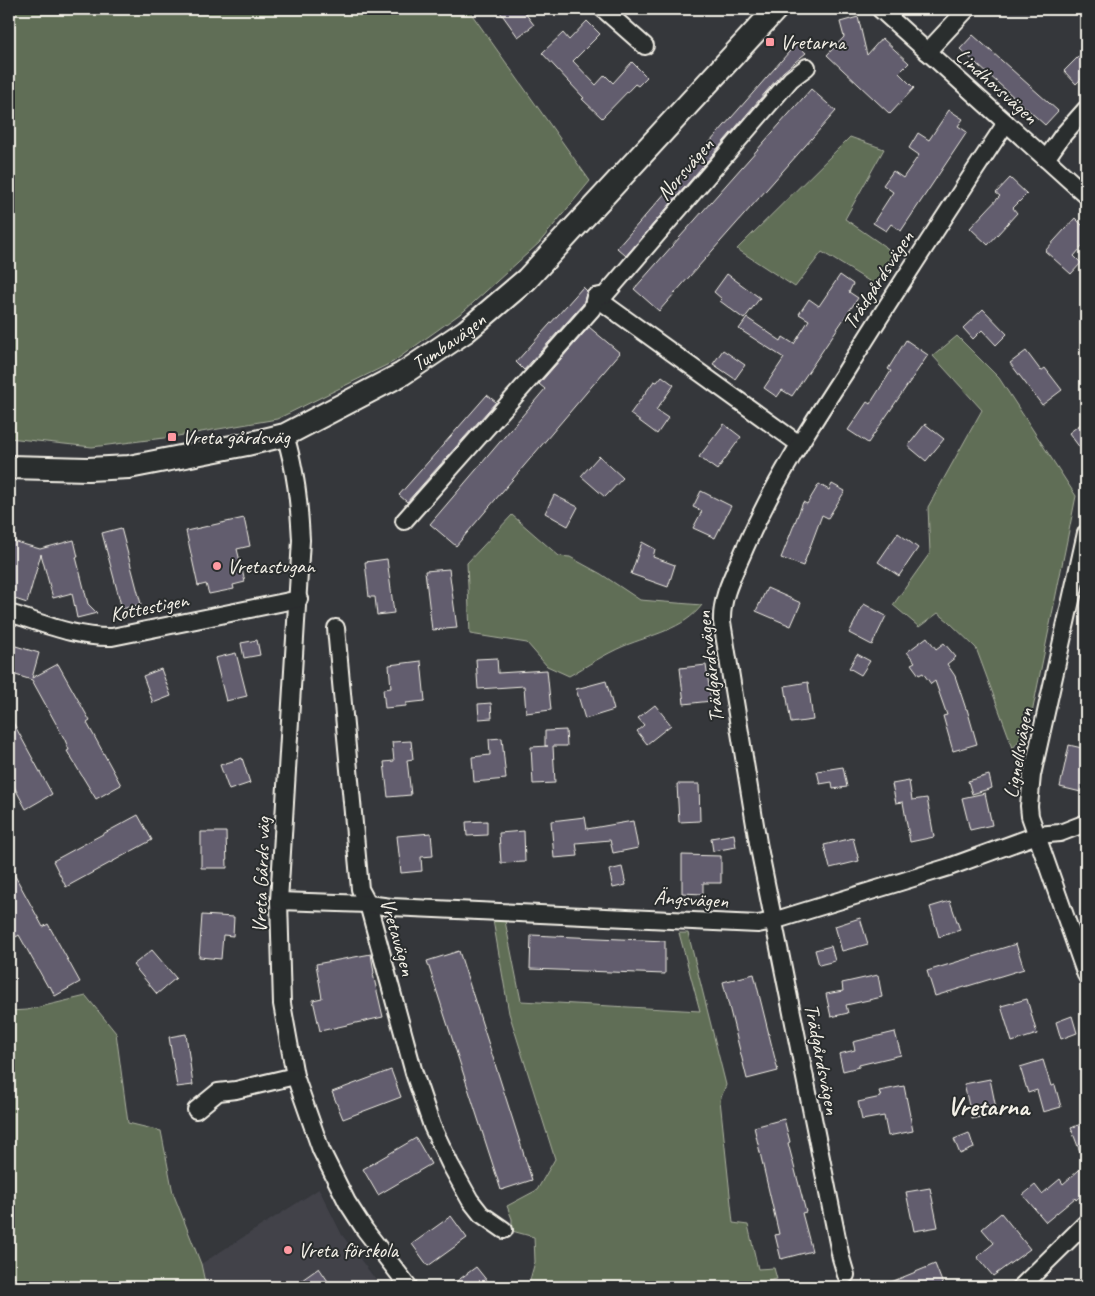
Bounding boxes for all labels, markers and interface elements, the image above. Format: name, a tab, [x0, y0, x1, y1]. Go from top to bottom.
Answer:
place label: Vretarna	[780, 29, 848, 55]
marker: Vretarna	[764, 36, 776, 48]
street label: Lindhovsvägen	[951, 42, 1044, 130]
street label: Norsvägen	[651, 132, 720, 206]
street label: Trädgårdsvägen	[836, 225, 920, 334]
street label: Tumbavägen	[407, 306, 492, 377]
place label: Vreta gårdsväg	[182, 424, 291, 450]
marker: Vreta gårdsväg	[166, 431, 178, 443]
place label: Vretastugan	[227, 553, 316, 579]
marker: Vretastugan	[211, 560, 223, 572]
street label: Kottestigen	[108, 586, 192, 627]
street label: Trädgårdsvägen	[690, 609, 730, 724]
street label: Lignellsvägen	[997, 705, 1039, 800]
street label: Vreta Gårds väg	[246, 815, 276, 933]
street label: Ängsvägen	[653, 884, 729, 914]
street label: Vretavägen	[375, 895, 422, 979]
street label: Trädgårdsvägen	[799, 1001, 846, 1117]
district label: Vretarna	[947, 1090, 1031, 1123]
place label: Vreta förskola	[298, 1237, 400, 1263]
marker: Vreta förskola	[282, 1244, 294, 1256]

